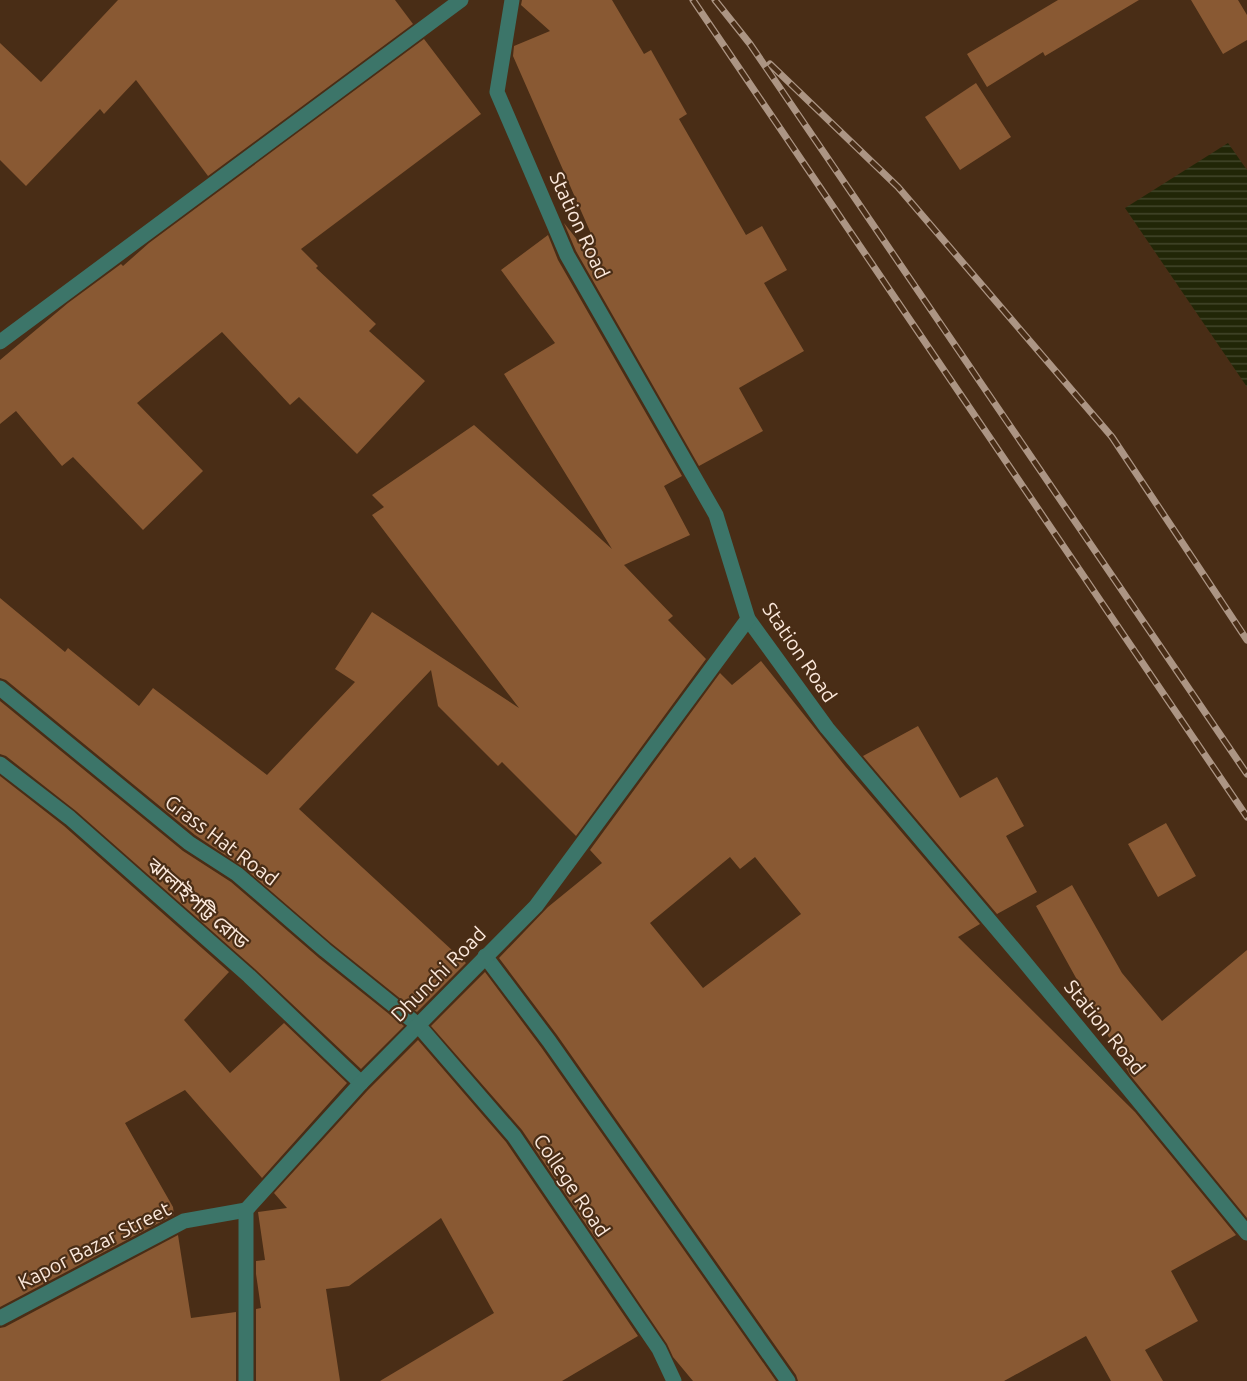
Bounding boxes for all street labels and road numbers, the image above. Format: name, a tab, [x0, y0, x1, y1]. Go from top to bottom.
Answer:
street label: Station Road	[545, 168, 615, 282]
street label: Station Road	[758, 598, 842, 706]
street label: Grass Hat Road	[161, 790, 283, 890]
street label: ঝালাইপট্টি রোড	[142, 852, 254, 954]
street label: Dhunchi Road	[386, 922, 490, 1026]
street label: Station Road	[1060, 975, 1150, 1079]
street label: College Road	[529, 1129, 615, 1241]
street label: Kapor Bazar Street	[14, 1196, 174, 1293]

